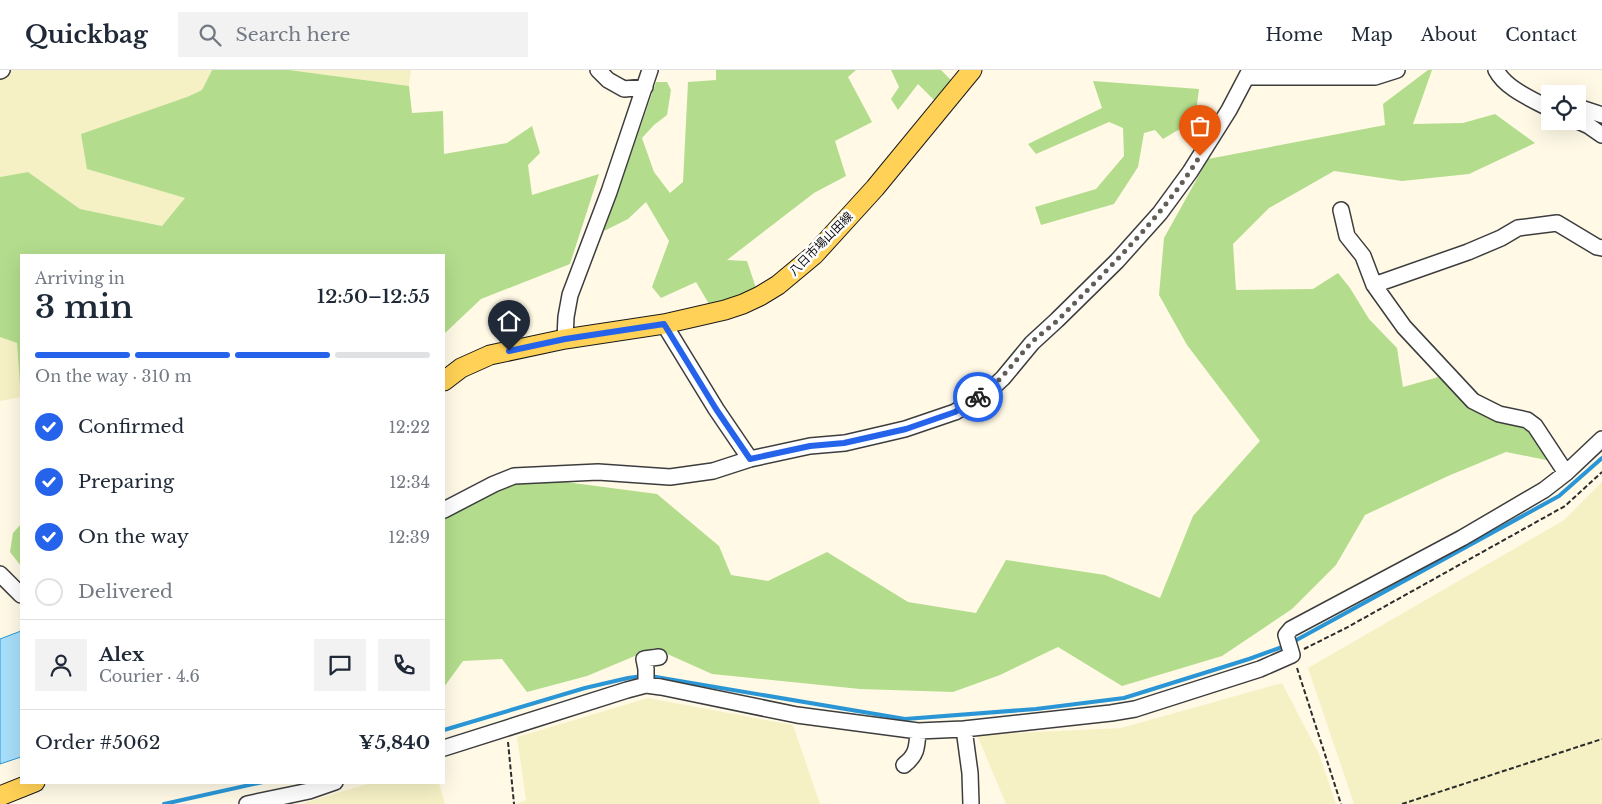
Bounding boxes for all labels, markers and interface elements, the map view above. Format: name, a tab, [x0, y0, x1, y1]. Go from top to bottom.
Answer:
search box	[178, 12, 528, 57]
text: Quickbag	[25, 20, 148, 49]
icon: search	[196, 21, 224, 49]
text: Search here	[236, 23, 350, 46]
text: Home	[1265, 24, 1323, 46]
text: Map	[1351, 24, 1393, 46]
text: About	[1421, 24, 1477, 46]
text: Contact	[1505, 24, 1577, 46]
map controls	[1541, 85, 1586, 130]
button: locate	[1541, 85, 1586, 130]
pin	[1179, 105, 1221, 156]
icon: bag	[1186, 112, 1214, 140]
street label: 八日市場山田線	[786, 209, 856, 279]
text: Arriving in	[35, 268, 125, 288]
text: 12:50–12:55	[317, 285, 430, 308]
text: 3 min	[35, 287, 133, 327]
pin	[488, 300, 530, 351]
icon: home	[495, 307, 523, 335]
text: On the way · 310 m	[35, 366, 192, 386]
courier	[953, 372, 1003, 422]
icon: bike	[964, 383, 992, 411]
icon: check	[35, 413, 63, 441]
text: Confirmed	[78, 415, 184, 438]
text: 12:22	[389, 417, 430, 437]
icon: check	[35, 468, 63, 496]
text: Preparing	[78, 470, 174, 493]
text: 12:34	[389, 472, 430, 492]
icon: check	[35, 523, 63, 551]
text: On the way	[78, 525, 189, 548]
text: 12:39	[388, 527, 430, 547]
text: Delivered	[78, 580, 173, 603]
button: person	[35, 639, 87, 691]
button: chat	[314, 639, 366, 691]
button: phone	[378, 639, 430, 691]
text: Alex	[99, 643, 144, 666]
text: Courier · 4.6	[99, 666, 200, 686]
text: Order #5062	[35, 731, 161, 754]
text: ¥5,840	[359, 731, 430, 754]

